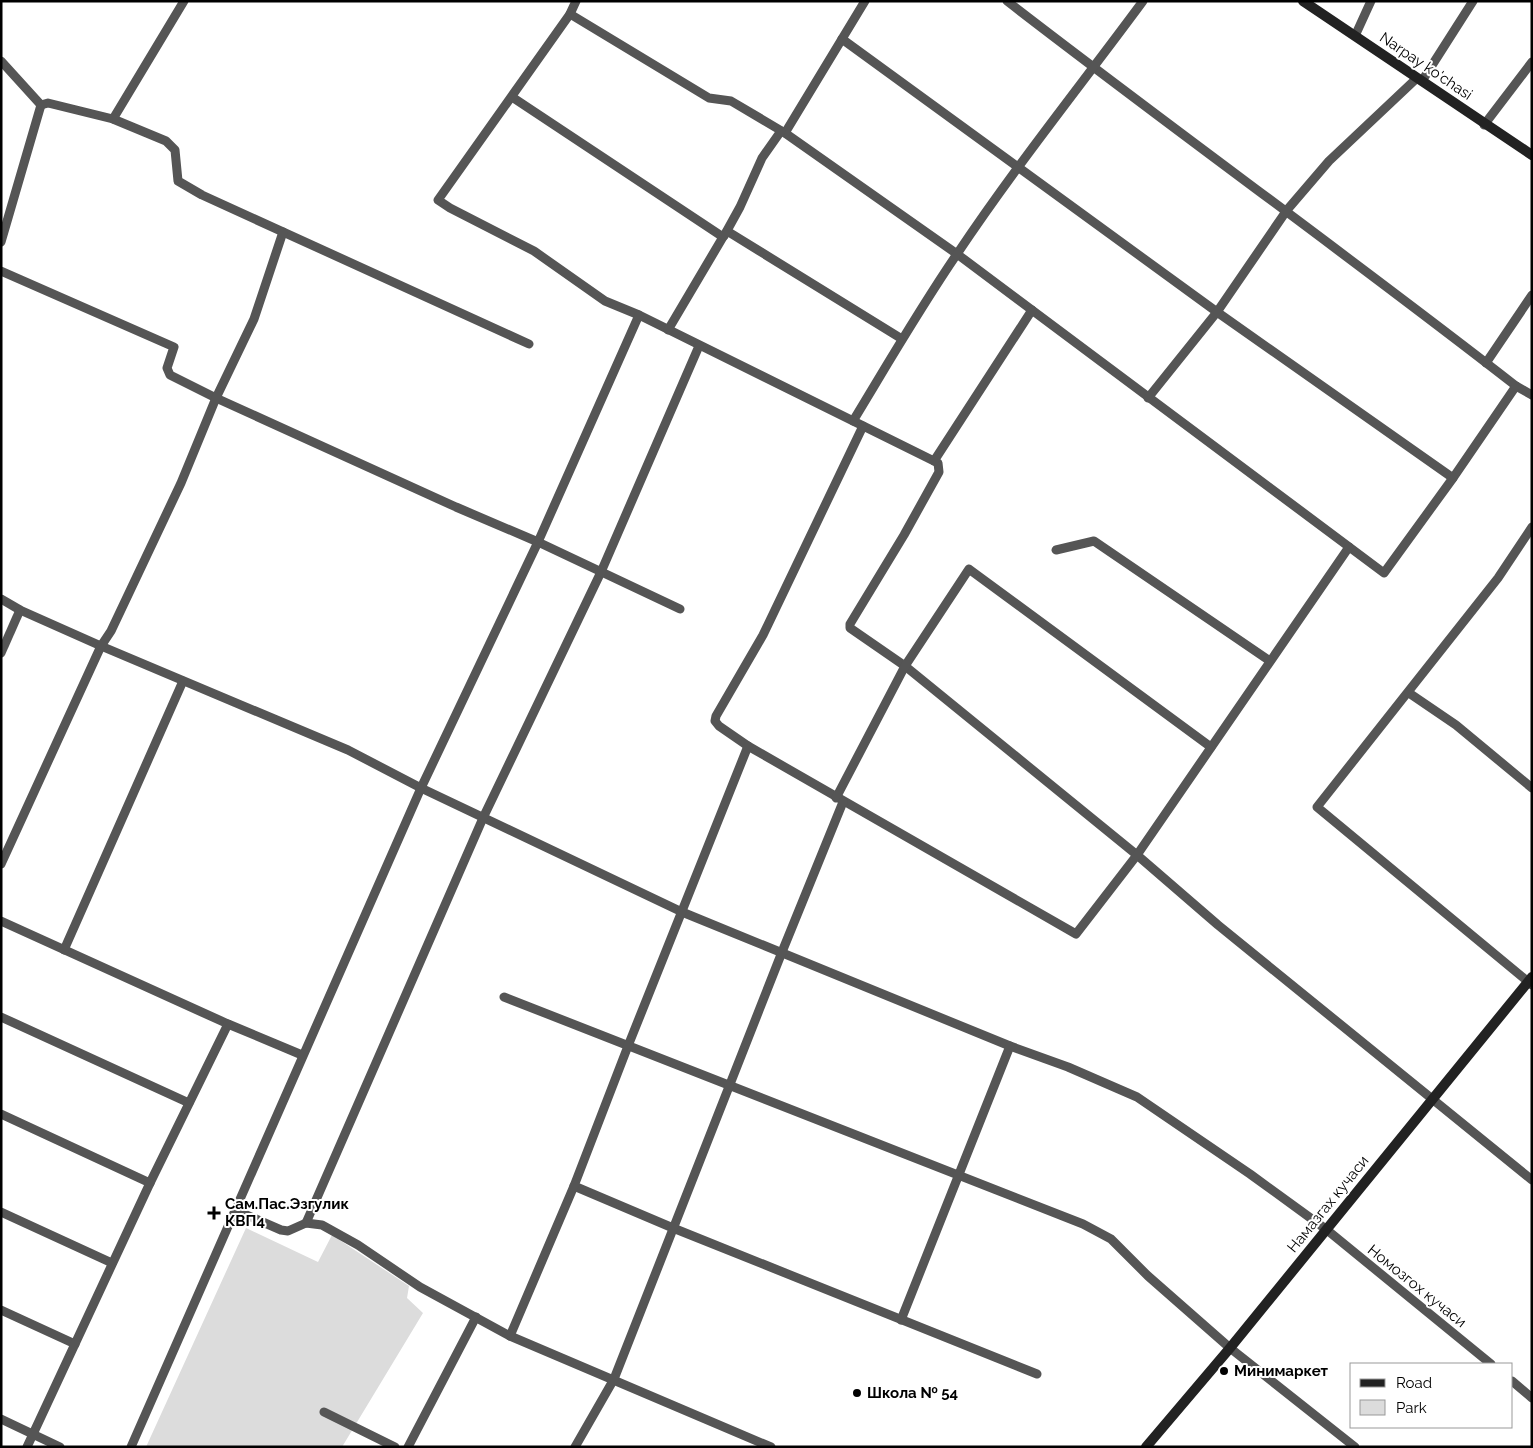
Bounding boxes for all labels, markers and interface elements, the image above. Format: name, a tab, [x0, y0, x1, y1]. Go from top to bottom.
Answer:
street label: Narpay ko'chasi	[1376, 28, 1476, 104]
street label: Намазгах кучаси	[1283, 1152, 1373, 1256]
place label: Сам.Пас.Эзгулик КВП4	[225, 1195, 349, 1230]
marker: Сам.Пас.Эзгулик КВП4	[207, 1206, 221, 1220]
street label: Номозгох кучаси	[1364, 1241, 1470, 1331]
place label: Минимаркет	[1234, 1362, 1329, 1380]
legend	[1350, 1363, 1513, 1428]
marker: Минимаркет	[1218, 1365, 1230, 1377]
text: Road	[1396, 1374, 1432, 1392]
place label: Школа № 54	[867, 1384, 959, 1402]
marker: Школа № 54	[851, 1387, 863, 1399]
text: Park	[1396, 1399, 1427, 1417]

